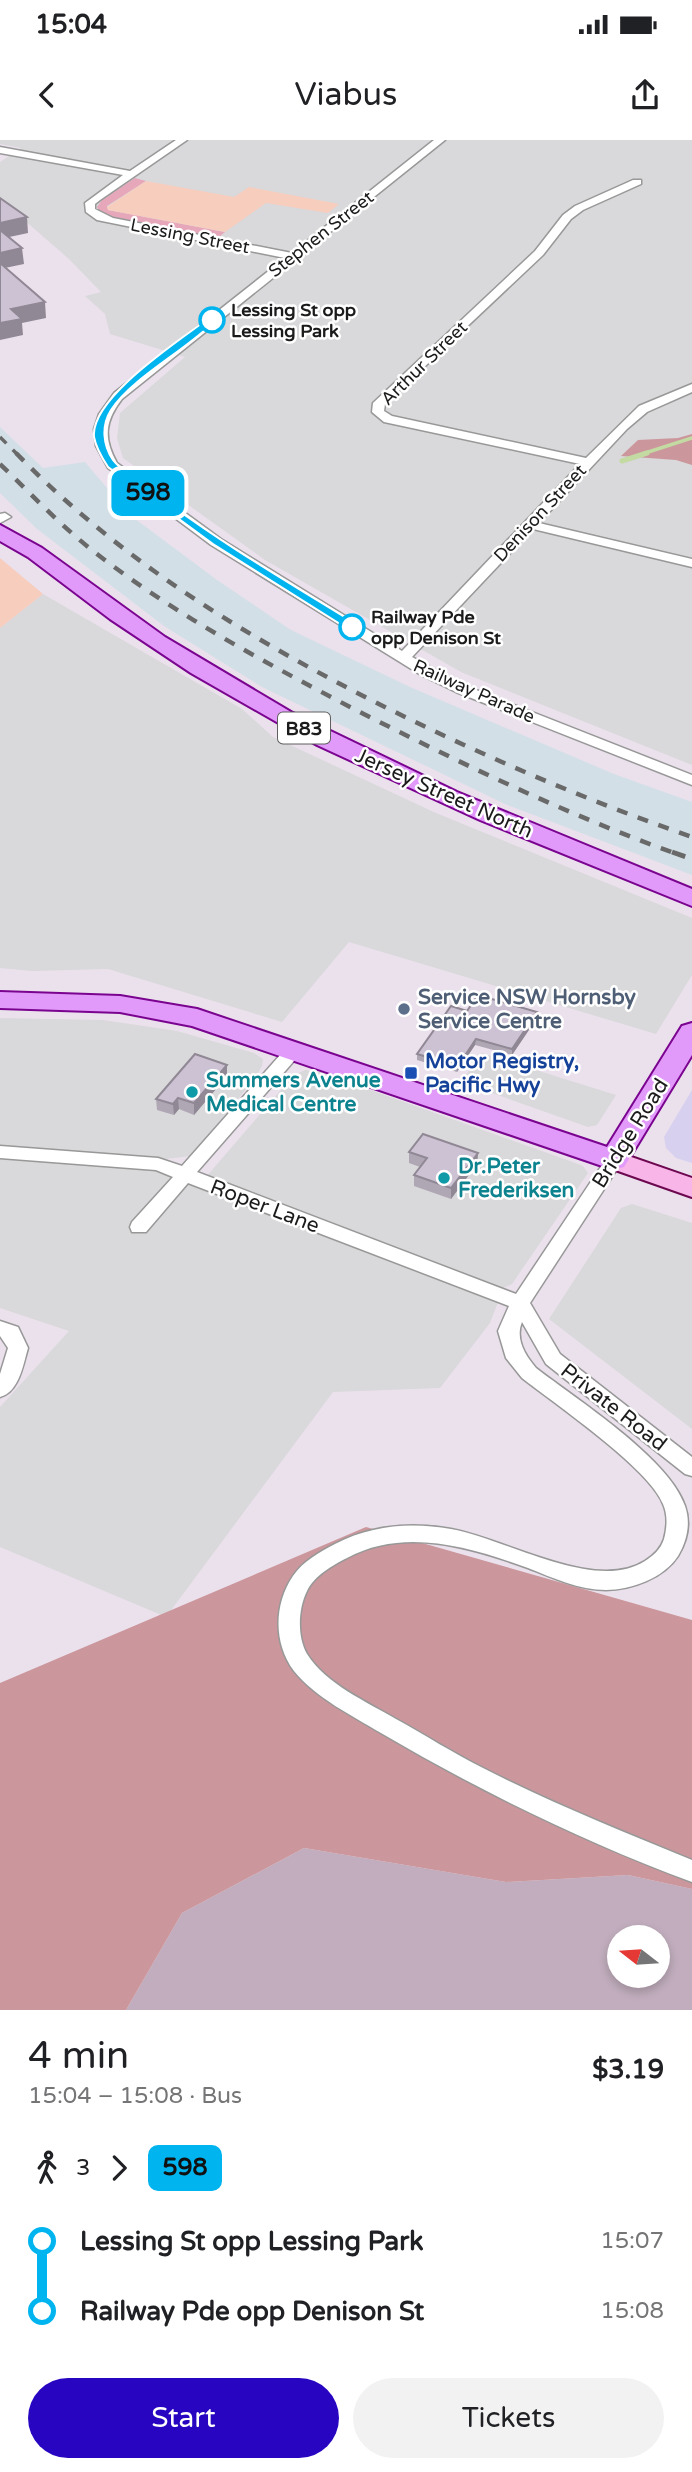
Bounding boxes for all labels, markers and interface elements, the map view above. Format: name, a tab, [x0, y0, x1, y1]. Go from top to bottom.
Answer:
text: 15:04	[35, 9, 107, 40]
icon: back	[28, 76, 66, 114]
text: Viabus	[295, 76, 397, 114]
icon: share	[626, 76, 664, 114]
street label: Stephen Street	[264, 186, 378, 282]
street label: Lessing Street	[129, 214, 251, 258]
place label: Lessing St opp Lessing Park	[231, 299, 356, 342]
marker: Lessing St opp Lessing Park	[199, 307, 225, 333]
street label: Arthur Street	[376, 316, 472, 410]
street label: Denison Street	[489, 460, 591, 566]
line badge: 598	[108, 470, 188, 516]
text: 598	[125, 478, 171, 507]
place label: Railway Pde opp Denison St	[371, 606, 501, 649]
marker: Railway Pde opp Denison St	[339, 614, 365, 640]
street label: Railway Parade	[410, 654, 538, 728]
road number: B83	[278, 712, 330, 744]
street label: Jersey Street North	[351, 743, 537, 844]
place label: Service NSW Hornsby Service Centre	[418, 985, 637, 1034]
marker: Service NSW Hornsby Service Centre	[396, 1001, 412, 1017]
place label: Motor Registry, Pacific Hwy	[425, 1049, 579, 1098]
marker: Motor Registry, Pacific Hwy	[403, 1065, 419, 1081]
place label: Summers Avenue Medical Centre	[206, 1068, 381, 1117]
street label: Bridge Road	[587, 1074, 674, 1193]
marker: Summers Avenue Medical Centre	[184, 1084, 200, 1100]
place label: Dr.Peter Frederiksen	[458, 1154, 574, 1203]
marker: Dr.Peter Frederiksen	[436, 1170, 452, 1186]
street label: Roper Lane	[207, 1174, 323, 1239]
street label: Private Road	[556, 1358, 672, 1457]
north arrow	[607, 1925, 670, 1988]
map controls	[607, 1925, 670, 1988]
text: 4 min	[28, 2033, 129, 2079]
text: $3.19	[592, 2054, 664, 2085]
text: 15:04 – 15:08 · Bus	[28, 2082, 242, 2110]
icon: walk	[28, 2149, 66, 2187]
icon: forward	[100, 2149, 138, 2187]
text: 598	[162, 2153, 208, 2182]
text: 3	[76, 2154, 90, 2182]
text: Lessing St opp Lessing Park	[80, 2226, 423, 2257]
text: 15:07	[600, 2227, 664, 2255]
text: Railway Pde opp Denison St	[80, 2296, 424, 2327]
text: 15:08	[600, 2297, 664, 2325]
button: Start	[28, 2378, 339, 2458]
button: Tickets	[353, 2378, 664, 2458]

